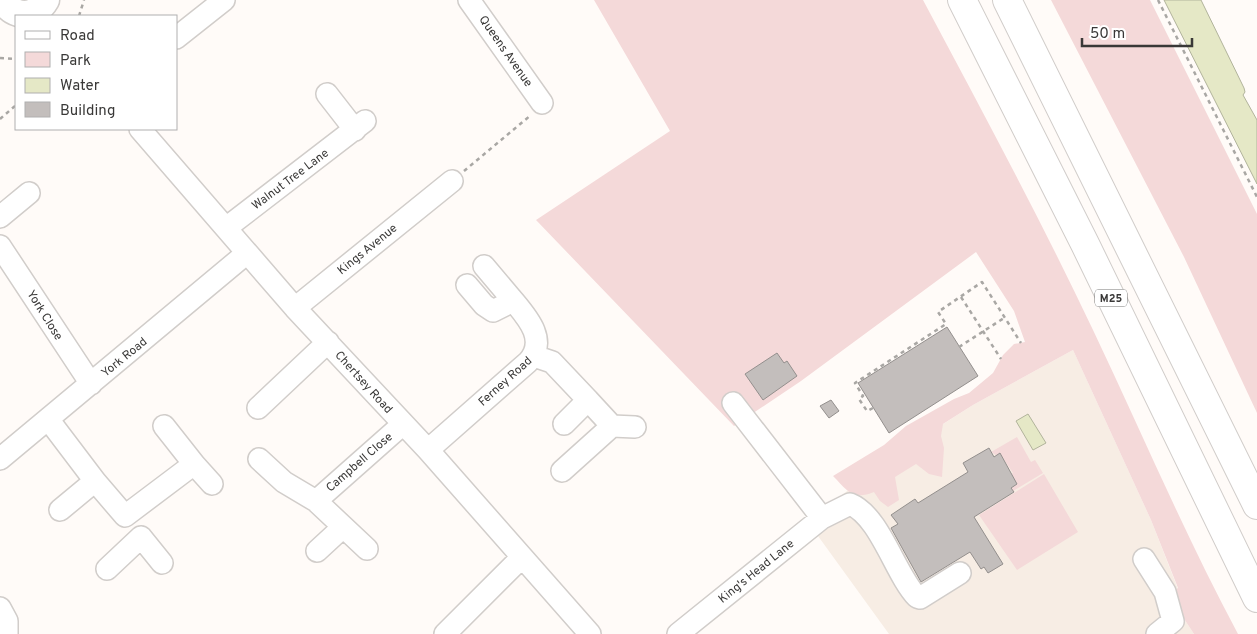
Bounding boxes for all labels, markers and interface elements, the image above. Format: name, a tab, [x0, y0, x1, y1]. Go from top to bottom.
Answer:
street label: Queens Avenue	[475, 13, 536, 90]
legend	[15, 15, 178, 130]
scale bar	[1082, 15, 1192, 47]
text: 50 m	[1090, 25, 1125, 44]
text: Road	[60, 27, 95, 46]
text: Park	[60, 52, 91, 71]
text: Water	[60, 77, 100, 96]
text: Building	[60, 102, 115, 121]
street label: Walnut Tree Lane	[249, 146, 332, 214]
street label: Kings Avenue	[334, 221, 401, 279]
street label: York Close	[22, 287, 66, 344]
road number: M25	[1095, 290, 1127, 306]
street label: York Road	[98, 334, 151, 381]
street label: Chertsey Road	[331, 348, 396, 417]
street label: Ferney Road	[475, 353, 536, 410]
street label: Campbell Close	[323, 429, 396, 496]
street label: King's Head Lane	[715, 536, 798, 607]

